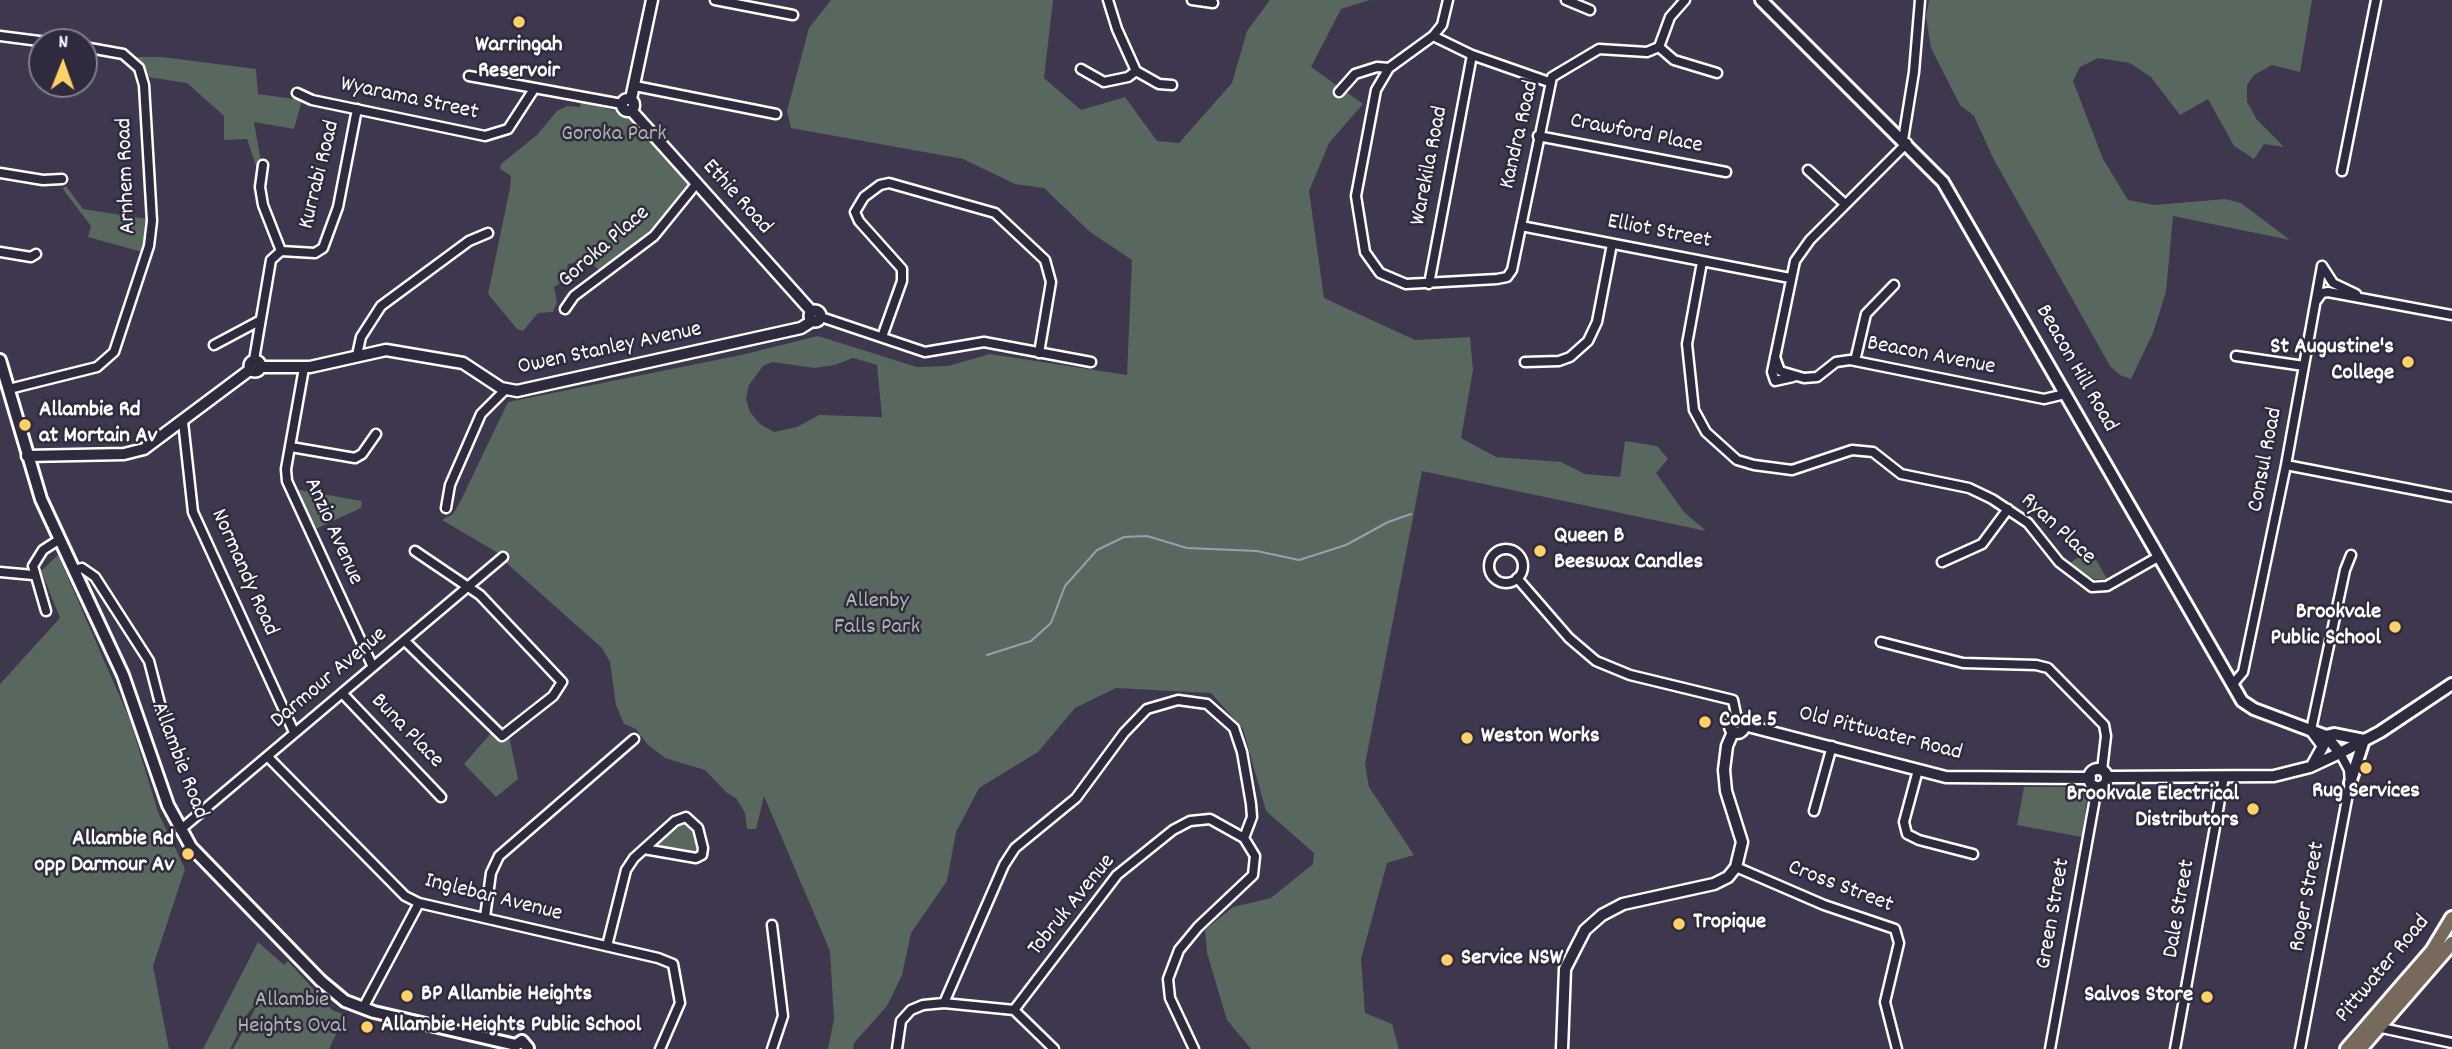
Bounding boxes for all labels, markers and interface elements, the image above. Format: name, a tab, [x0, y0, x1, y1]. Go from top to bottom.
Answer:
marker: Warringah Reservoir	[511, 14, 527, 30]
north arrow	[28, 28, 98, 98]
text: N	[58, 30, 68, 57]
place label: Warringah Reservoir	[475, 33, 563, 87]
street label: Wyarama Street	[337, 72, 481, 128]
street label: Kandra Road	[1495, 78, 1547, 192]
street label: Warekila Road	[1406, 104, 1456, 228]
street label: Crawford Place	[1567, 109, 1705, 161]
street label: Arnhem Road	[112, 117, 144, 235]
street label: Kurrabi Road	[294, 118, 348, 232]
park label: Goroka Park	[561, 122, 667, 150]
street label: Ethie Road	[695, 155, 777, 241]
street label: Goroka Place	[554, 201, 656, 295]
street label: Elliot Street	[1605, 209, 1713, 257]
street label: Beacon Hill Road	[2027, 300, 2123, 438]
street label: Owen Stanley Avenue	[516, 317, 704, 383]
street label: Beacon Avenue	[1865, 331, 1997, 383]
place label: St Augustine's College	[2270, 335, 2394, 389]
marker: St Augustine's College	[2400, 354, 2416, 370]
place label: Allambie Rd at Mortain Av	[39, 398, 157, 452]
street label: Consul Road	[2243, 406, 2291, 514]
marker: Allambie Rd at Mortain Av	[17, 417, 33, 433]
street label: Anzio Avenue	[296, 474, 368, 590]
street label: Ryan Place	[2013, 488, 2101, 572]
street label: Normandy Road	[203, 505, 283, 641]
place label: Queen B Beeswax Candles	[1554, 524, 1703, 578]
marker: Queen B Beeswax Candles	[1532, 543, 1548, 559]
park label: Allenby Falls Park	[834, 589, 920, 643]
place label: Brookvale Public School	[2271, 600, 2381, 654]
marker: Brookvale Public School	[2387, 619, 2403, 635]
street label: Darmour Avenue	[266, 622, 394, 736]
street label: Buna Place	[364, 689, 448, 775]
street label: Allambie Road	[143, 699, 213, 823]
street label: Old Pittwater Road	[1795, 701, 1965, 769]
place label: Code 5	[1719, 708, 1777, 736]
marker: Code 5	[1697, 714, 1713, 730]
place label: Weston Works	[1481, 724, 1600, 752]
marker: Weston Works	[1459, 730, 1475, 746]
marker: Rug Services	[2358, 760, 2374, 776]
place label: Rug Services	[2312, 779, 2420, 807]
place label: Brookvale Electrical Distributors	[2066, 782, 2239, 836]
marker: Brookvale Electrical Distributors	[2245, 801, 2261, 817]
place label: Allambie Rd opp Darmour Av	[34, 827, 174, 881]
street label: Roger Street	[2285, 840, 2333, 954]
marker: Allambie Rd opp Darmour Av	[180, 846, 196, 862]
street label: Tobruk Avenue	[1023, 849, 1123, 963]
street label: Cross Street	[1783, 855, 1897, 921]
street label: Green Street	[2032, 856, 2078, 972]
street label: Dale Street	[2159, 858, 2203, 960]
street label: Inglebar Avenue	[421, 869, 565, 929]
place label: Tropique	[1693, 910, 1766, 938]
street label: Pittwater Road	[2331, 910, 2437, 1030]
marker: Tropique	[1671, 916, 1687, 932]
place label: Service NSW	[1461, 946, 1563, 974]
marker: Service NSW	[1439, 952, 1455, 968]
place label: BP Allambie Heights	[421, 982, 592, 1010]
place label: Salvos Store	[2084, 983, 2193, 1011]
park label: Allambie Heights Oval	[237, 988, 347, 1042]
marker: BP Allambie Heights	[399, 988, 415, 1004]
marker: Salvos Store	[2199, 989, 2215, 1005]
place label: Allambie Heights Public School	[381, 1013, 641, 1041]
marker: Allambie Heights Public School	[359, 1019, 375, 1035]

